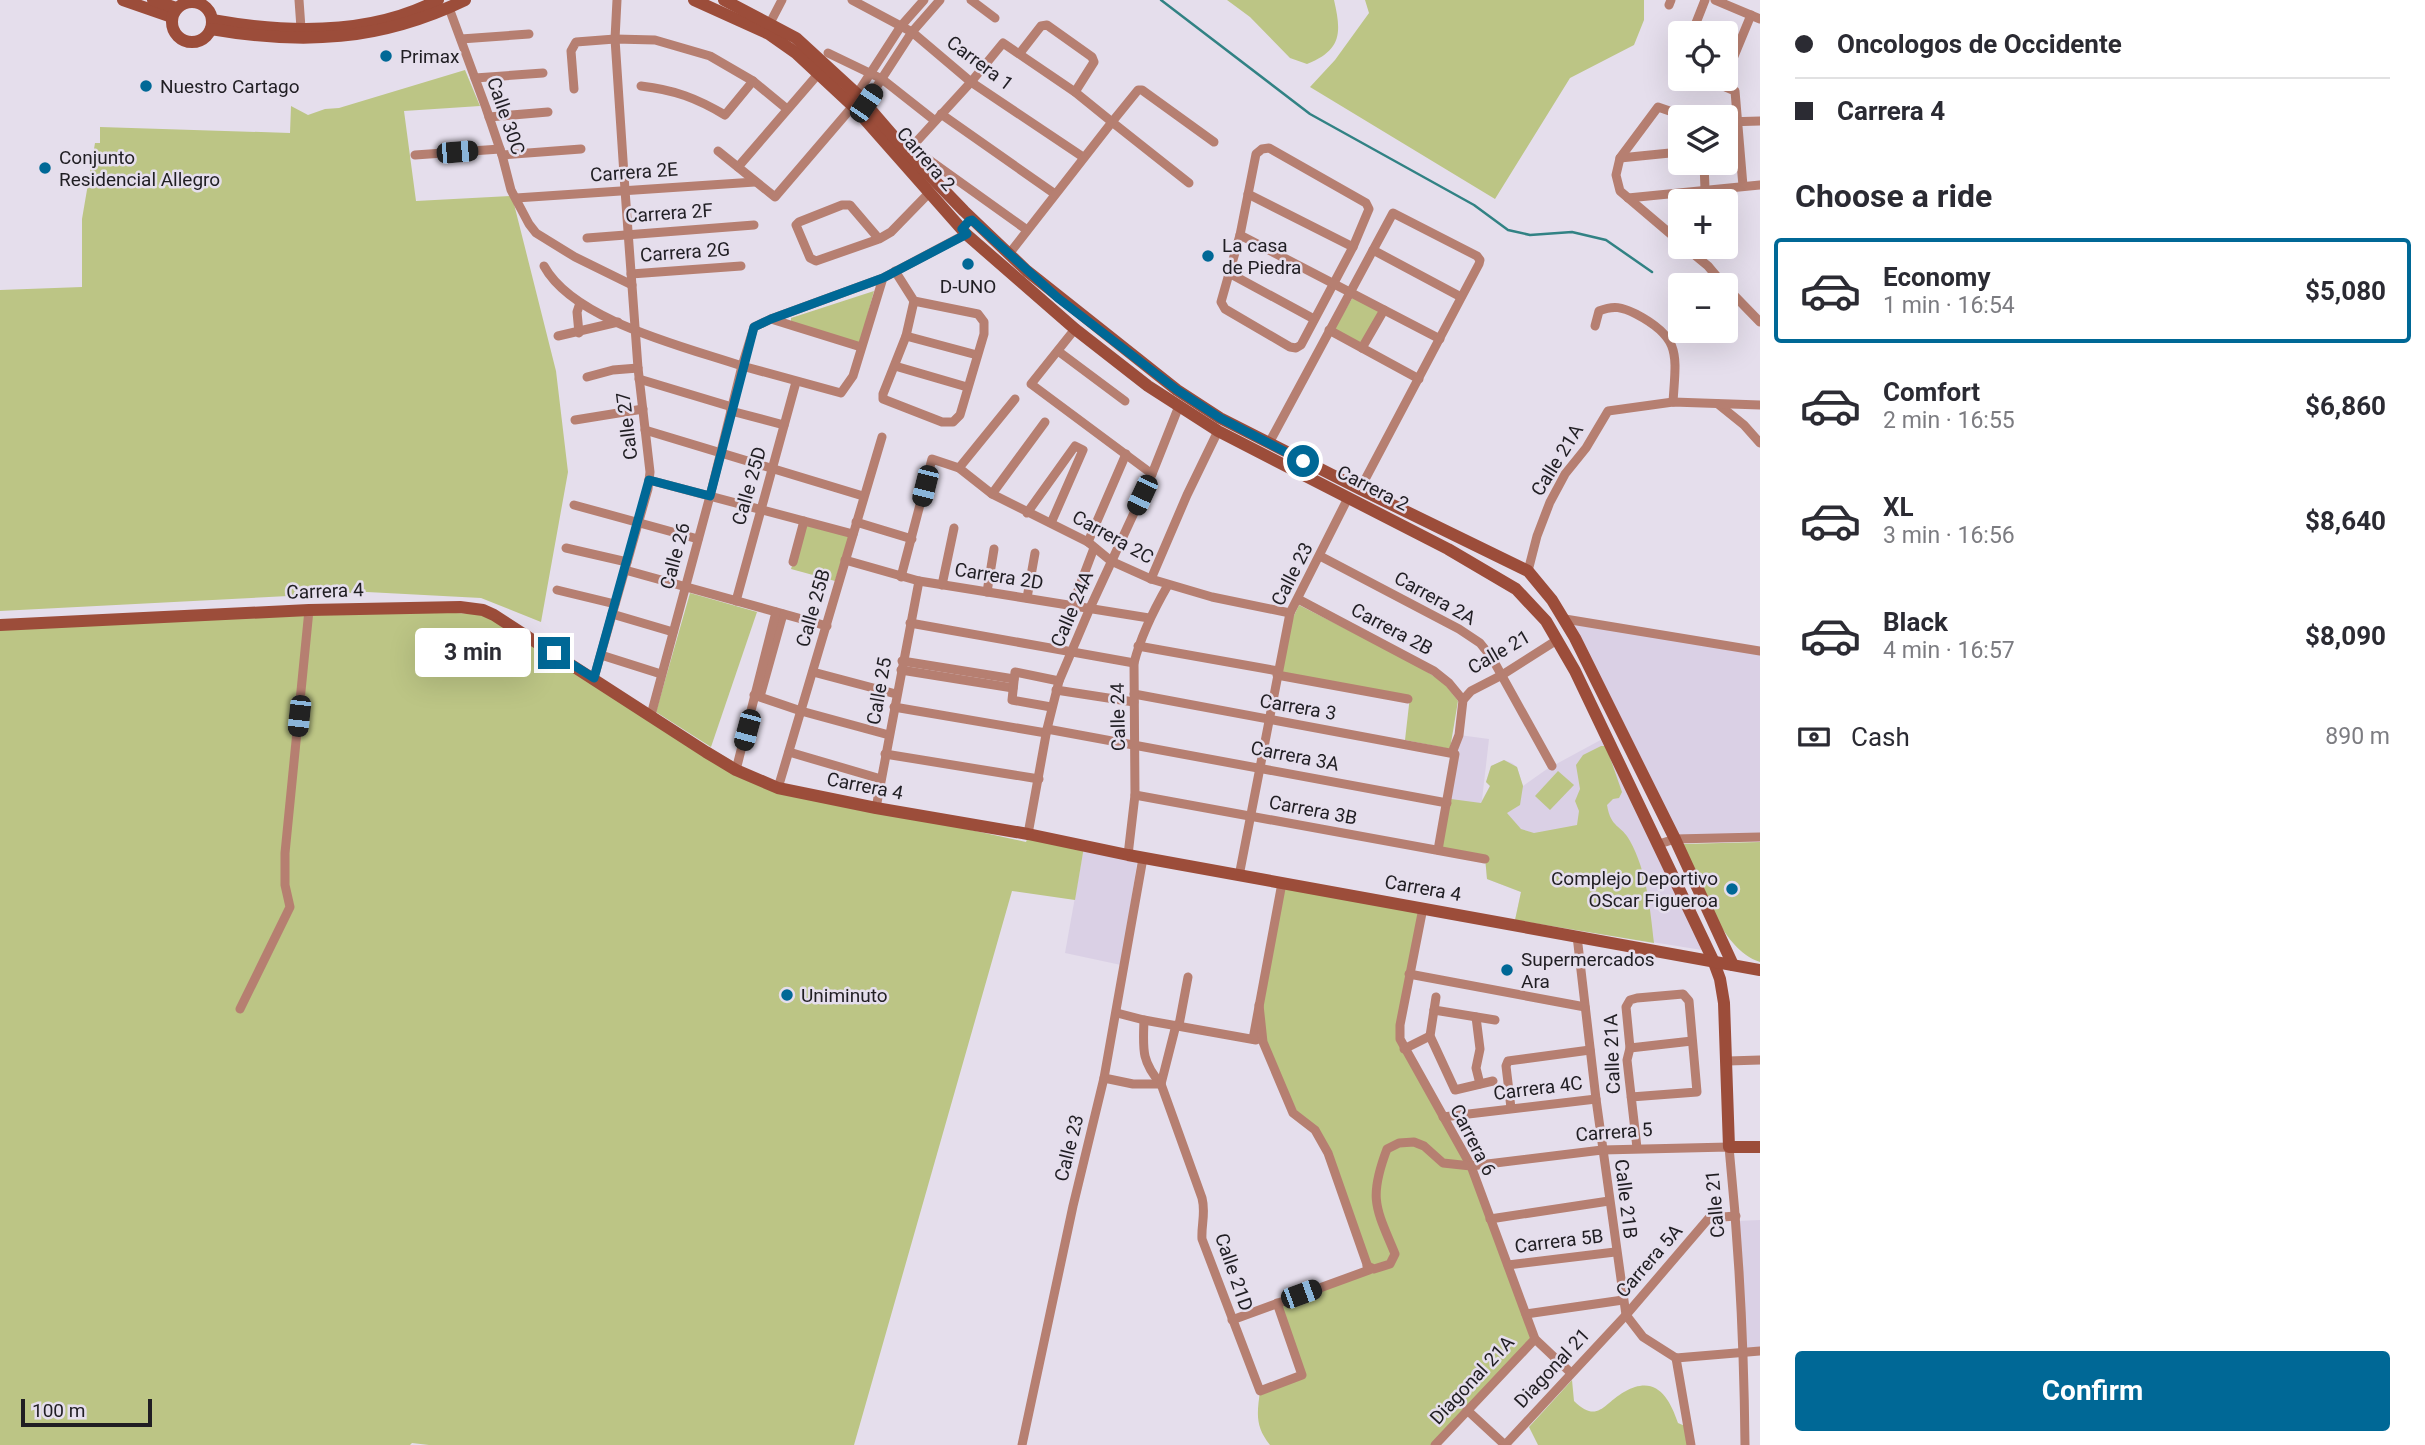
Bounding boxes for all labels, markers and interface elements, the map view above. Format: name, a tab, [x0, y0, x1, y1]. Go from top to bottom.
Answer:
map controls	[1668, 21, 1738, 343]
button: locate	[1668, 21, 1738, 91]
text: Oncologos de Occidente	[1837, 29, 2122, 59]
street label: Carrera 1	[942, 31, 1018, 95]
place label: Primax	[400, 45, 460, 68]
marker: Primax	[378, 48, 394, 64]
street label: Calle 30C	[482, 74, 530, 158]
place label: Nuestro Cartago	[160, 75, 300, 98]
marker: Nuestro Cartago	[138, 78, 154, 94]
car	[846, 80, 887, 126]
text: Carrera 4	[1837, 96, 1945, 126]
button: layers	[1668, 105, 1738, 175]
street label: Carrera 2	[892, 122, 960, 196]
car	[436, 140, 479, 164]
place label: Conjunto Residencial Allegro	[59, 146, 220, 191]
street label: Carrera 2E	[589, 157, 679, 187]
marker: Conjunto Residencial Allegro	[37, 160, 53, 176]
text: Choose a ride	[1795, 177, 1992, 215]
button: +	[1668, 189, 1738, 259]
street label: Carrera 2F	[624, 198, 714, 228]
place label: La casa de Piedra	[1222, 234, 1301, 279]
street label: Carrera 2G	[639, 237, 731, 267]
marker: La casa de Piedra	[1200, 248, 1216, 264]
marker: D-UNO	[960, 256, 976, 272]
icon: car	[1799, 259, 1862, 322]
text: Economy	[1883, 262, 1990, 292]
button: −	[1668, 273, 1738, 343]
place label: D-UNO	[940, 275, 996, 298]
text: $5,080	[2305, 276, 2386, 306]
text: 1 min · 16:54	[1883, 292, 2015, 319]
icon: car	[1799, 374, 1862, 437]
text: Comfort	[1883, 377, 1980, 407]
street label: Calle 27	[611, 391, 643, 461]
text: $6,860	[2305, 391, 2386, 421]
text: 2 min · 16:55	[1883, 407, 2015, 434]
street label: Calle 21A	[1526, 419, 1588, 500]
street label: Calle 25D	[727, 444, 771, 528]
route start	[1287, 445, 1319, 477]
street label: Carrera 2	[1333, 460, 1413, 516]
car	[910, 463, 941, 509]
car	[1124, 472, 1161, 518]
icon: car	[1799, 489, 1862, 552]
text: XL	[1883, 492, 1914, 522]
street label: Carrera 2C	[1068, 505, 1158, 569]
text: $8,640	[2305, 506, 2386, 536]
street label: Calle 26	[655, 520, 695, 592]
text: 3 min · 16:56	[1883, 522, 2015, 549]
street label: Calle 23	[1266, 538, 1318, 610]
street label: Carrera 2D	[953, 558, 1045, 594]
street label: Calle 25B	[791, 566, 835, 650]
street label: Carrera 2A	[1390, 566, 1480, 630]
street label: Calle 24A	[1046, 567, 1099, 651]
street label: Carrera 4	[286, 578, 364, 604]
street label: Carrera 2B	[1347, 598, 1437, 660]
icon: car	[1799, 604, 1862, 667]
text: Black	[1883, 607, 1948, 637]
text: $8,090	[2305, 621, 2386, 651]
street label: Calle 21	[1464, 625, 1534, 679]
callout: 3 min	[414, 628, 530, 678]
route end	[538, 637, 570, 669]
text: 4 min · 16:57	[1883, 637, 2015, 664]
text: 3 min	[444, 639, 502, 666]
street label: Calle 25	[862, 655, 896, 727]
street label: Calle 24	[1106, 682, 1130, 751]
street label: Carrera 3	[1258, 689, 1338, 725]
car	[287, 694, 312, 738]
car	[732, 707, 763, 753]
icon: cash	[1795, 718, 1833, 756]
text: Cash	[1851, 722, 1910, 752]
text: 890 m	[2325, 723, 2390, 750]
street label: Carrera 3A	[1249, 736, 1342, 776]
street label: Carrera 4	[825, 767, 905, 805]
street label: Carrera 3B	[1267, 790, 1359, 830]
place label: Complejo Deportivo OScar Figueroa	[1551, 867, 1718, 912]
street label: Carrera 4	[1383, 870, 1463, 906]
marker: Complejo Deportivo OScar Figueroa	[1724, 881, 1740, 897]
place label: Supermercados Ara	[1521, 948, 1655, 993]
marker: Supermercados Ara	[1499, 962, 1515, 978]
place label: Uniminuto	[801, 984, 888, 1007]
marker: Uniminuto	[779, 987, 795, 1003]
street label: Calle 21A	[1599, 1013, 1625, 1095]
street label: Carrera 4C	[1492, 1071, 1584, 1105]
street label: Carrera 6	[1445, 1100, 1501, 1180]
street label: Calle 23	[1050, 1112, 1088, 1184]
street label: Carrera 5	[1575, 1118, 1653, 1146]
street label: Calle 21B	[1610, 1158, 1642, 1240]
street label: Calle 21	[1701, 1169, 1729, 1239]
street label: Carrera 5A	[1611, 1219, 1687, 1302]
street label: Carrera 5B	[1513, 1224, 1605, 1258]
street label: Calle 21D	[1210, 1230, 1258, 1314]
car	[1278, 1277, 1325, 1311]
street label: Diagonal 21	[1509, 1323, 1595, 1413]
street label: Diagonal 21A	[1425, 1330, 1519, 1429]
button: Confirm	[1795, 1351, 2390, 1431]
scale bar	[21, 1396, 152, 1428]
text: 100 m	[32, 1399, 85, 1422]

